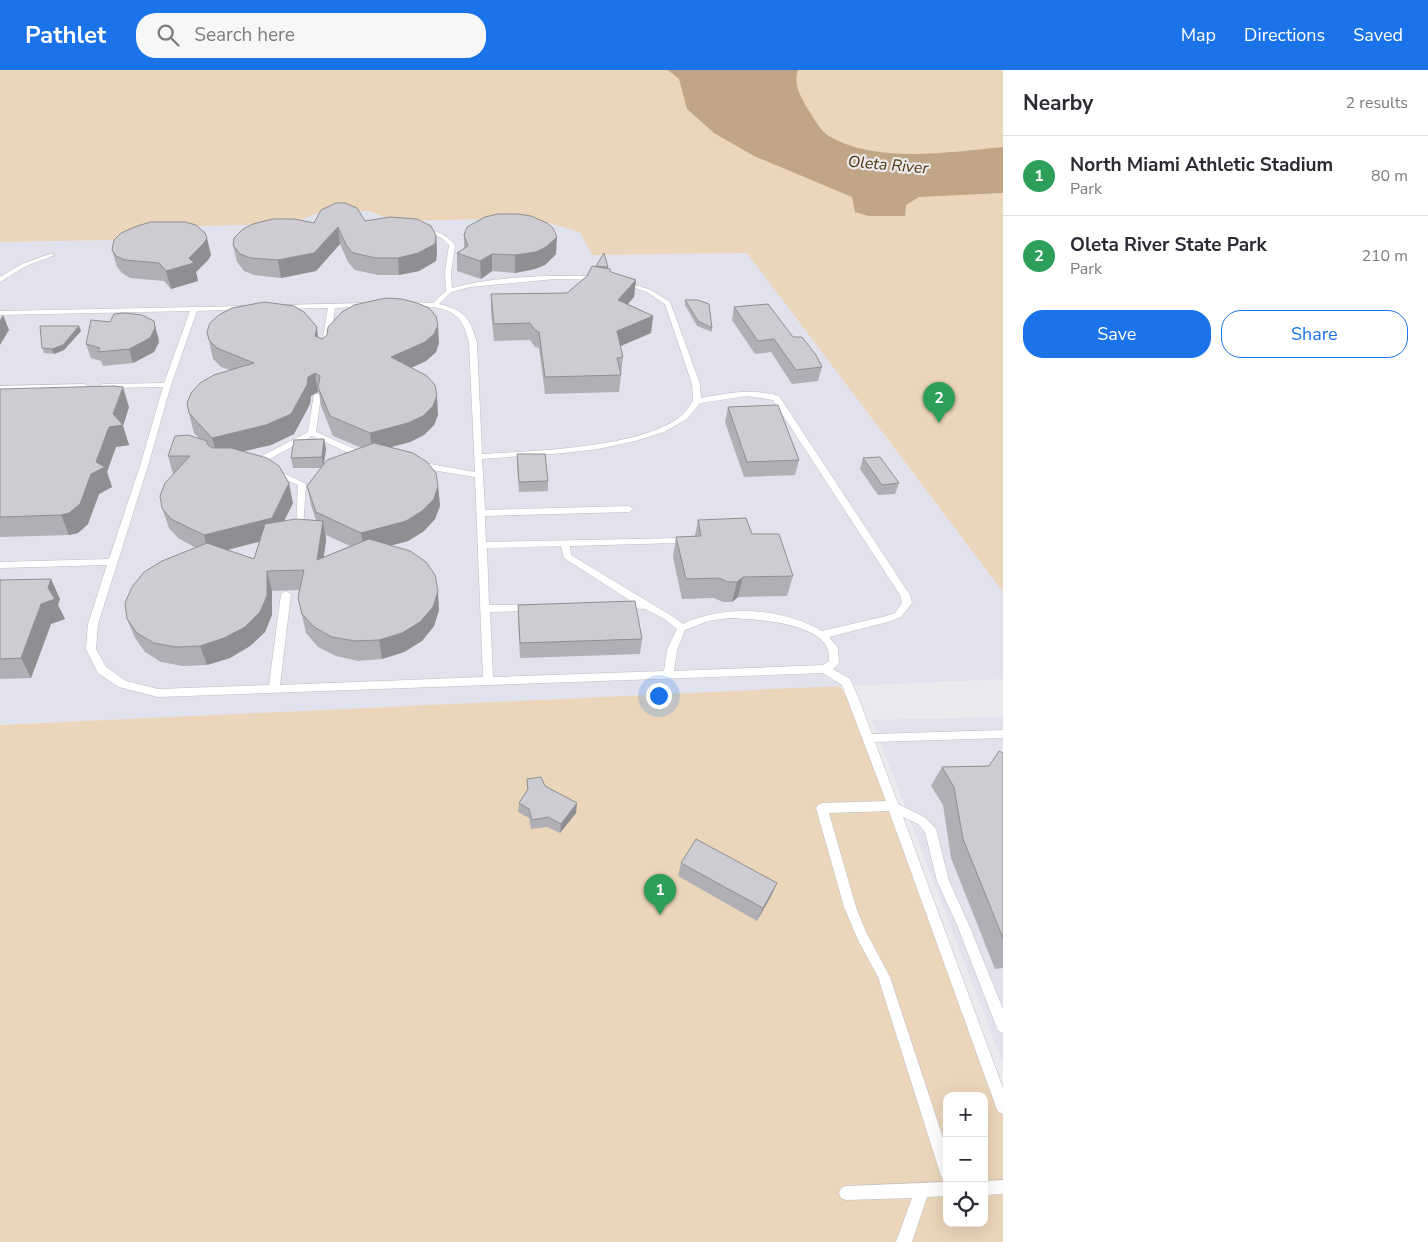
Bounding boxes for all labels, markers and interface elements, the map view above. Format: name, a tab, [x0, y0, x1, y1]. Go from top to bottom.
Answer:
search box	[136, 13, 486, 58]
text: Pathlet	[25, 19, 106, 51]
icon: search	[154, 21, 182, 49]
text: Search here	[194, 22, 295, 48]
text: Map	[1181, 23, 1216, 47]
text: Directions	[1244, 23, 1325, 47]
text: Saved	[1353, 23, 1403, 47]
text: Nearby	[1023, 89, 1093, 117]
text: 2 results	[1346, 92, 1408, 114]
water label: Oleta River	[847, 151, 930, 180]
text: North Miami Athletic Stadium	[1070, 152, 1333, 178]
text: 1	[1034, 165, 1044, 187]
text: 80 m	[1371, 165, 1408, 187]
text: Park	[1070, 178, 1102, 200]
text: Oleta River State Park	[1070, 232, 1267, 258]
text: 2	[1034, 245, 1044, 267]
text: 210 m	[1361, 245, 1408, 267]
text: Park	[1070, 258, 1102, 280]
button: Save	[1023, 310, 1211, 358]
button: Share	[1221, 310, 1408, 358]
pin: 2	[923, 382, 955, 423]
your location	[646, 683, 672, 709]
pin: 1	[644, 874, 676, 915]
map controls	[943, 1092, 988, 1227]
button: +	[943, 1092, 988, 1137]
button: −	[943, 1137, 988, 1182]
button: locate	[943, 1182, 988, 1227]

